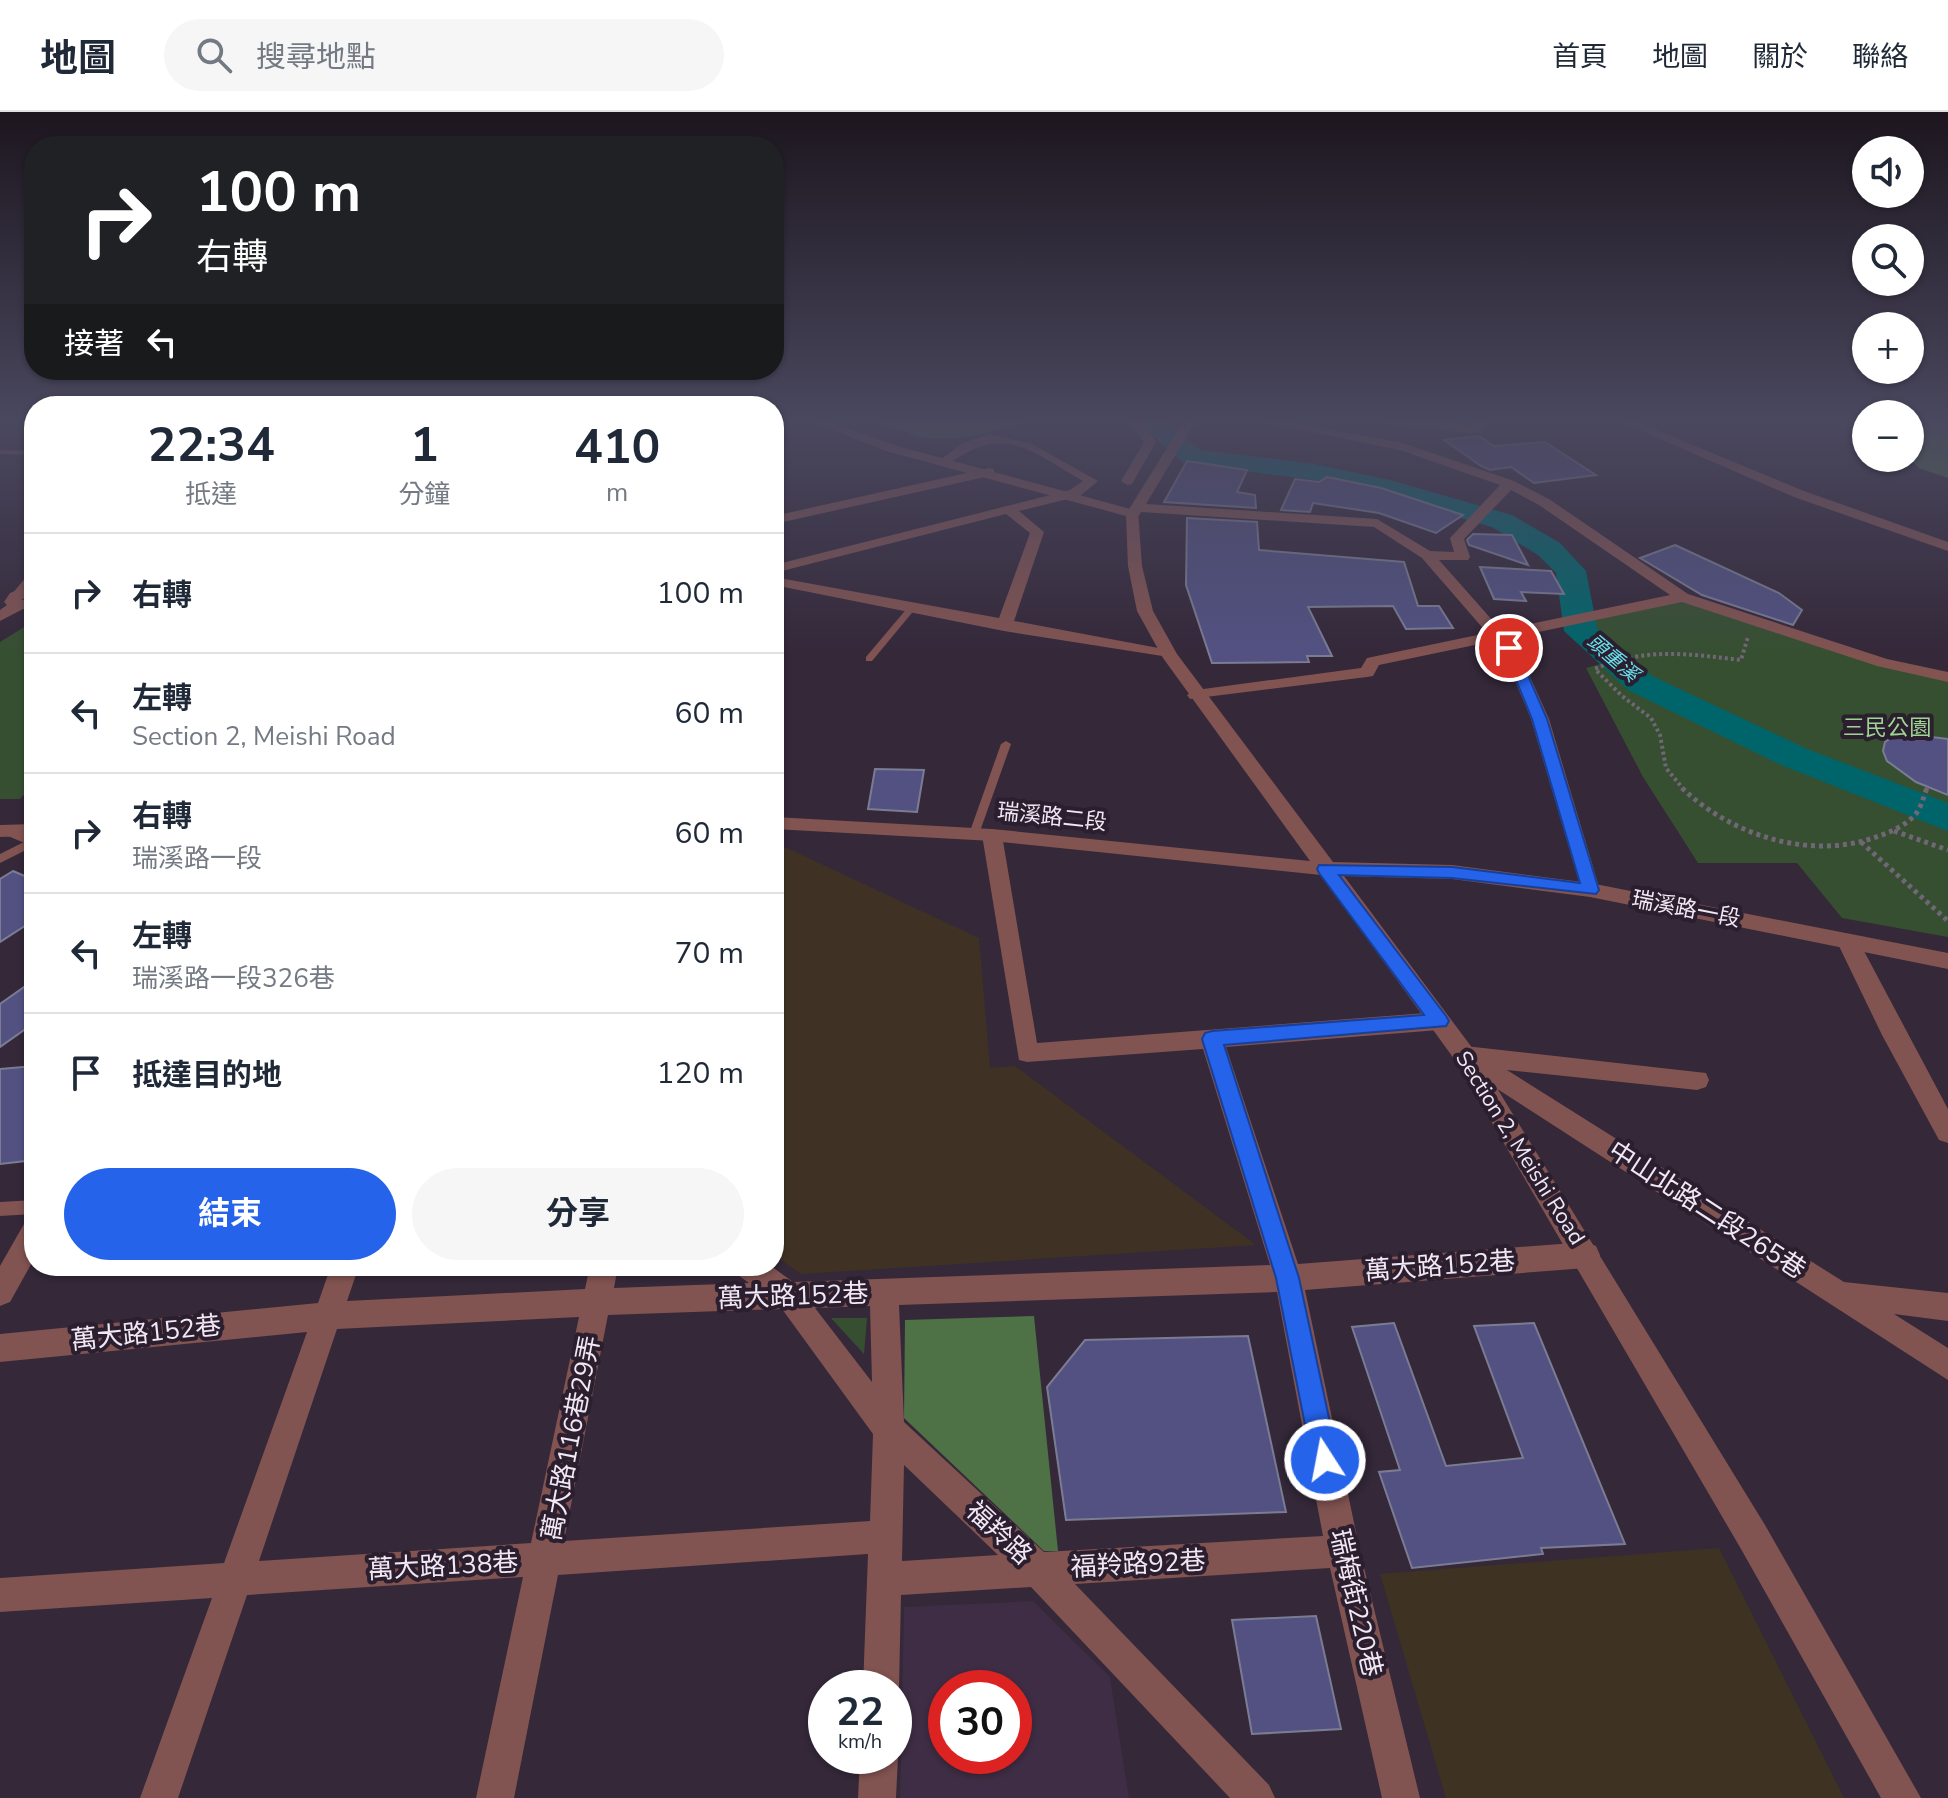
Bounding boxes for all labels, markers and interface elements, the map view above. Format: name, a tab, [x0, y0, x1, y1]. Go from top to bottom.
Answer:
search box	[164, 19, 724, 91]
text: 地圖	[40, 33, 116, 84]
icon: search	[192, 33, 236, 77]
text: 搜尋地點	[256, 37, 376, 78]
text: 首頁	[1552, 38, 1608, 76]
text: 地圖	[1652, 38, 1708, 76]
text: 關於	[1752, 38, 1808, 76]
text: 聯絡	[1852, 38, 1908, 76]
map controls	[1852, 136, 1924, 472]
button: sound	[1852, 136, 1924, 208]
text: 100 m	[196, 154, 361, 231]
icon: right	[64, 168, 168, 272]
button: search	[1852, 224, 1924, 296]
text: 右轉	[196, 233, 268, 282]
button: +	[1852, 312, 1924, 384]
icon: left	[140, 320, 184, 364]
text: 接著	[64, 324, 124, 365]
button: −	[1852, 400, 1924, 472]
text: 22:34	[148, 412, 275, 478]
text: 1	[410, 412, 439, 478]
text: 410	[574, 414, 660, 480]
text: m	[606, 475, 628, 510]
text: 抵達	[185, 477, 237, 512]
text: 分鐘	[398, 477, 450, 512]
icon: right	[64, 571, 108, 615]
text: 100 m	[657, 573, 744, 614]
text: 右轉	[132, 575, 192, 616]
pin	[1475, 614, 1543, 682]
icon: arrive	[1487, 626, 1531, 670]
water label: 頭重溪	[1582, 628, 1647, 690]
text: 左轉	[132, 678, 192, 719]
icon: left	[64, 691, 108, 735]
text: 60 m	[675, 693, 744, 734]
park label: 三民公園	[1843, 713, 1931, 743]
text: Section 2, Meishi Road	[132, 719, 396, 754]
text: 右轉	[132, 796, 192, 837]
street label: 瑞溪路二段	[996, 796, 1108, 838]
icon: right	[64, 811, 108, 855]
text: 60 m	[675, 813, 744, 854]
text: 瑞溪路一段	[132, 841, 262, 876]
street label: 瑞溪路一段	[1629, 884, 1743, 934]
text: 左轉	[132, 916, 192, 957]
icon: left	[64, 931, 108, 975]
text: 70 m	[675, 933, 744, 974]
text: 瑞溪路一段326巷	[132, 961, 335, 996]
street label: Section 2, Meishi Road	[1448, 1045, 1592, 1251]
icon: arrive	[64, 1051, 108, 1095]
text: 120 m	[657, 1053, 744, 1094]
text: 抵達目的地	[132, 1055, 282, 1096]
street label: 中山北路二段265巷	[1602, 1133, 1812, 1287]
button: 結束	[64, 1168, 396, 1260]
button: 分享	[412, 1168, 744, 1260]
street label: 萬大路152巷	[1364, 1243, 1516, 1289]
street label: 萬大路152巷	[717, 1276, 869, 1316]
street label: 萬大路152巷	[69, 1308, 223, 1358]
street label: 萬大路116巷29弄	[534, 1333, 608, 1543]
position arrow	[1283, 1418, 1367, 1502]
street label: 福羚路	[959, 1494, 1039, 1572]
street label: 瑞梅街220巷	[1322, 1526, 1390, 1680]
street label: 福羚路92巷	[1070, 1543, 1206, 1585]
street label: 萬大路138巷	[367, 1545, 519, 1587]
speed limit sign: 30	[928, 1670, 1032, 1774]
text: 22	[836, 1685, 884, 1739]
text: km/h	[838, 1728, 882, 1755]

